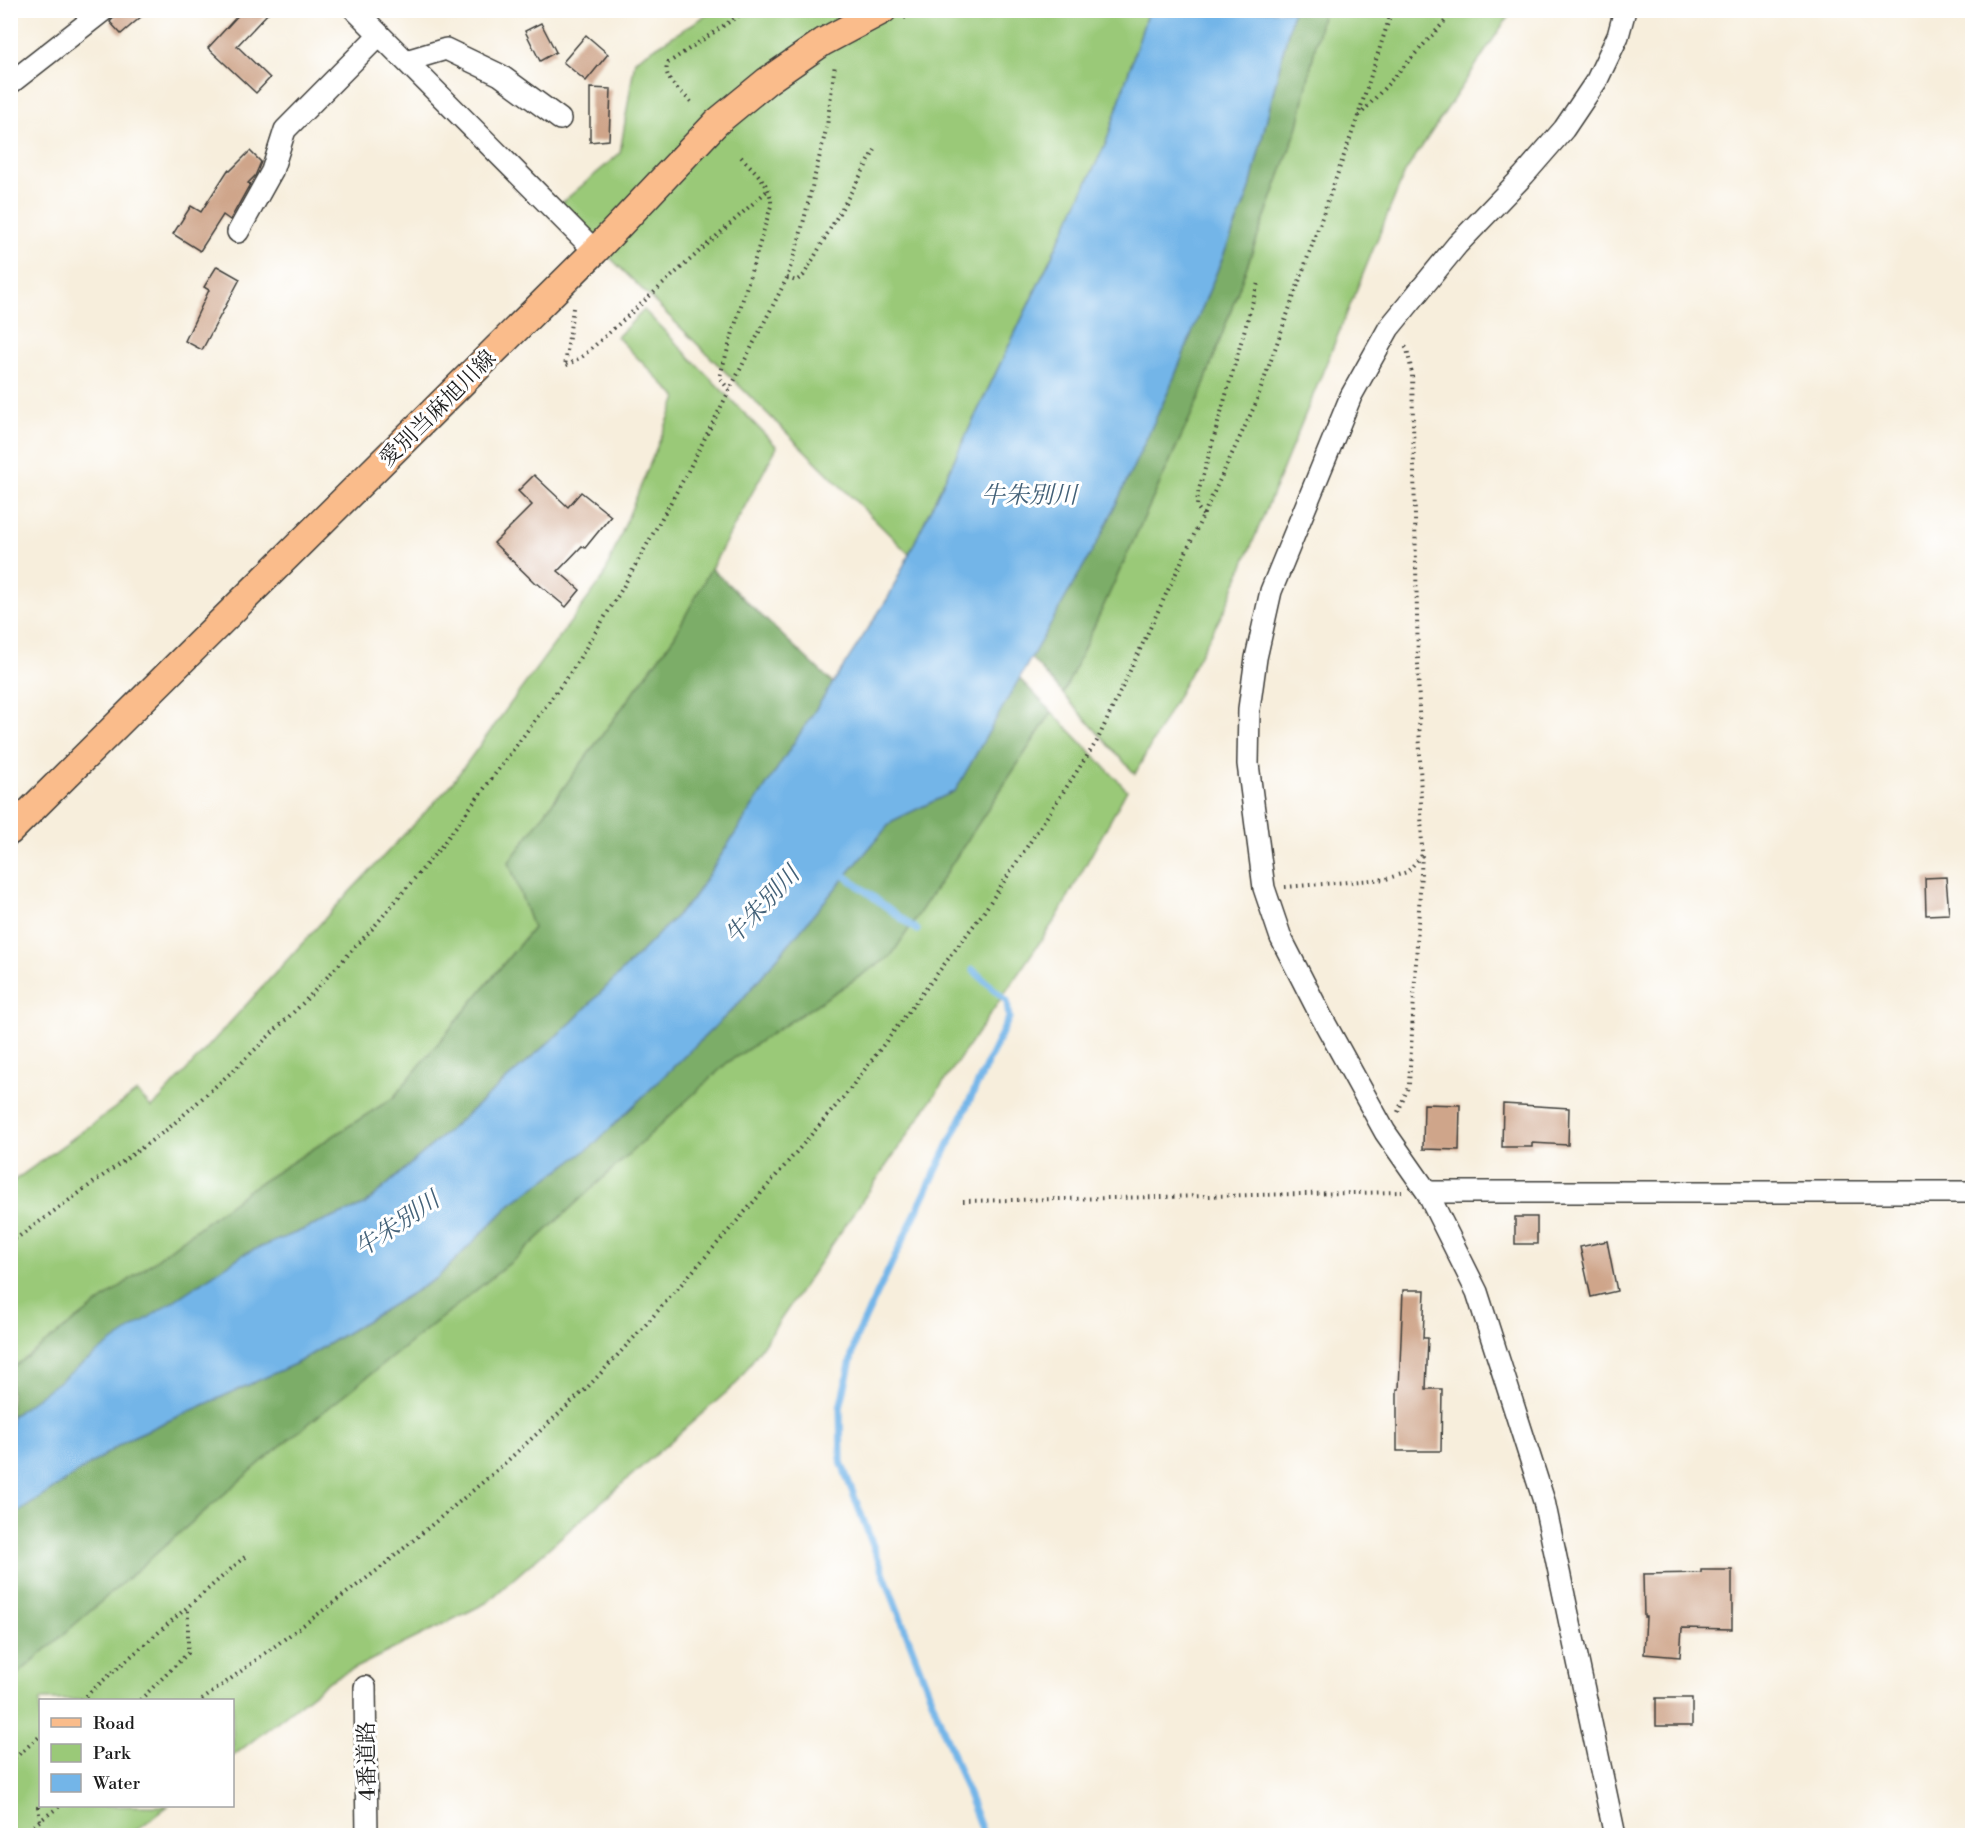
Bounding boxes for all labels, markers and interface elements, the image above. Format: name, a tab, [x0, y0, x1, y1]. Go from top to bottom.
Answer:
street label: 愛別当麻旭川線	[374, 345, 502, 473]
water label: 牛朱別川	[981, 481, 1080, 511]
water label: 牛朱別川	[719, 858, 808, 951]
water label: 牛朱別川	[349, 1184, 448, 1264]
legend	[39, 1699, 234, 1807]
text: Road	[93, 1712, 136, 1735]
street label: 4番道路	[353, 1721, 382, 1801]
text: Park	[93, 1742, 132, 1765]
text: Water	[92, 1772, 141, 1795]

